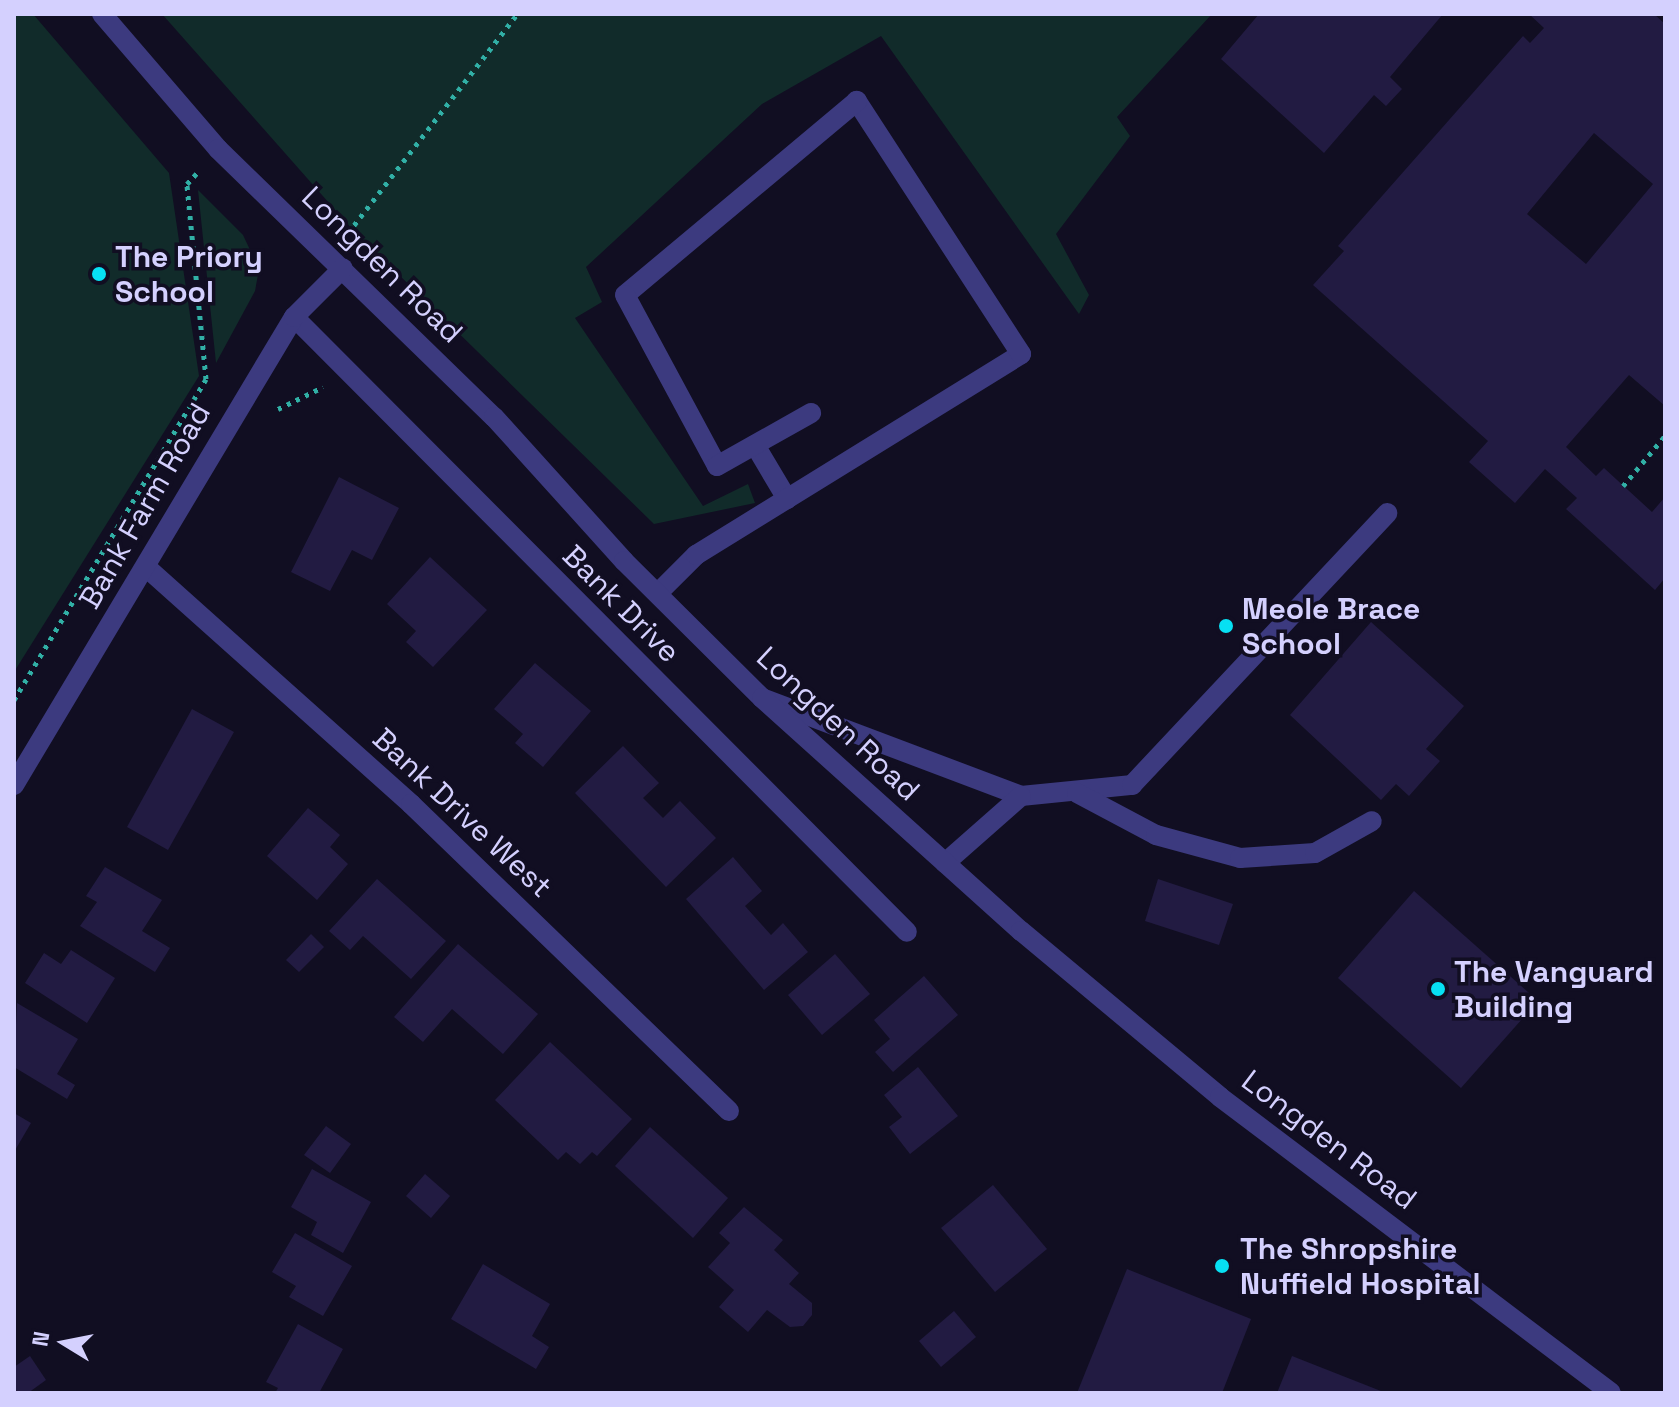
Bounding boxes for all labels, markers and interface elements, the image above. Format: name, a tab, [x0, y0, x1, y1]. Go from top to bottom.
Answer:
street label: Longden Road	[294, 179, 470, 351]
place label: The Priory School	[115, 239, 263, 310]
marker: The Priory School	[90, 265, 108, 283]
street label: Bank Farm Road	[72, 397, 218, 615]
street label: Bank Drive	[555, 538, 687, 670]
place label: Meole Brace School	[1242, 591, 1420, 662]
marker: Meole Brace School	[1217, 617, 1235, 635]
street label: Longden Road	[749, 639, 927, 809]
street label: Bank Drive West	[365, 721, 559, 905]
place label: The Vanguard Building	[1454, 954, 1654, 1024]
marker: The Vanguard Building	[1429, 980, 1447, 998]
street label: Longden Road	[1235, 1063, 1423, 1217]
place label: The Shropshire Nuffield Hospital	[1240, 1231, 1481, 1302]
marker: The Shropshire Nuffield Hospital	[1211, 1255, 1233, 1277]
north arrow	[24, 1303, 104, 1383]
text: N	[25, 1329, 55, 1349]

